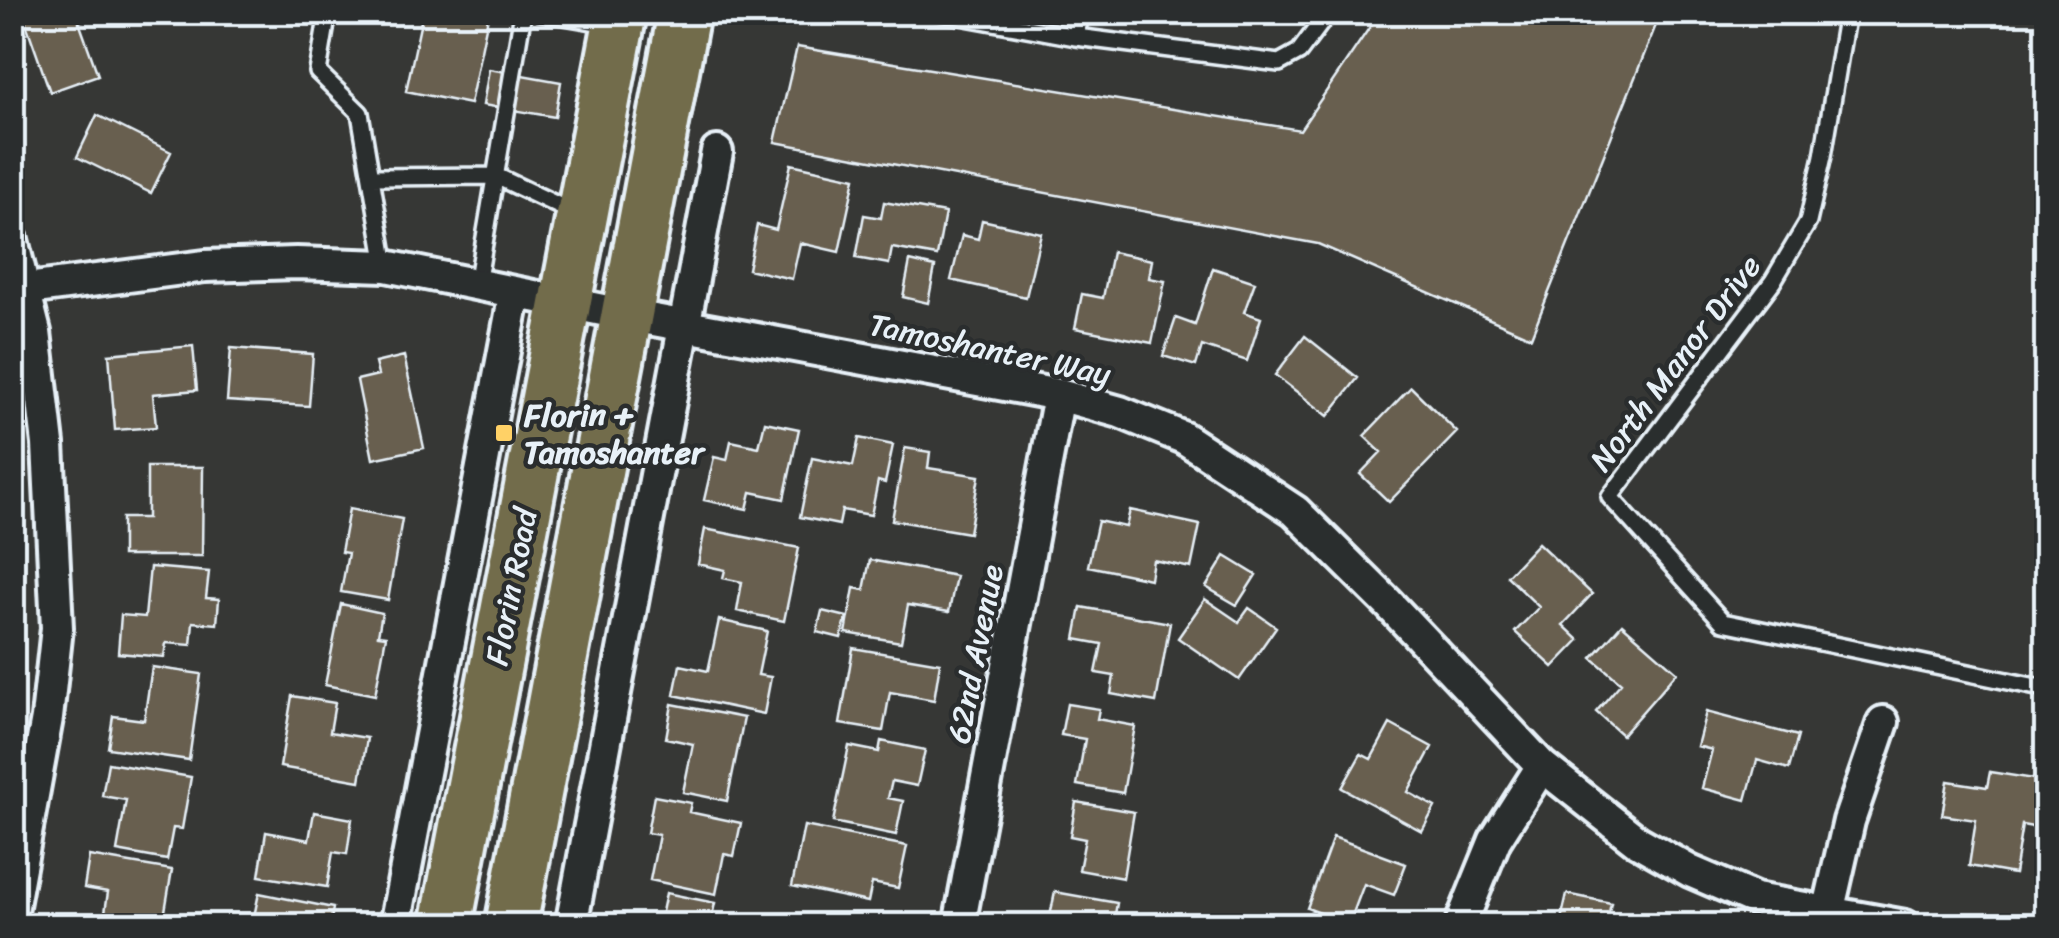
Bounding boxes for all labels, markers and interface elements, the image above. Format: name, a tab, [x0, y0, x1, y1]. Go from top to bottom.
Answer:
street label: North Manor Drive	[1574, 242, 1777, 485]
street label: Tamoshanter Way	[864, 296, 1116, 403]
place label: Florin + Tamoshanter	[523, 387, 706, 481]
marker: Florin + Tamoshanter	[493, 422, 515, 444]
street label: Florin Road	[468, 502, 555, 670]
street label: 62nd Avenue	[930, 560, 1021, 748]

